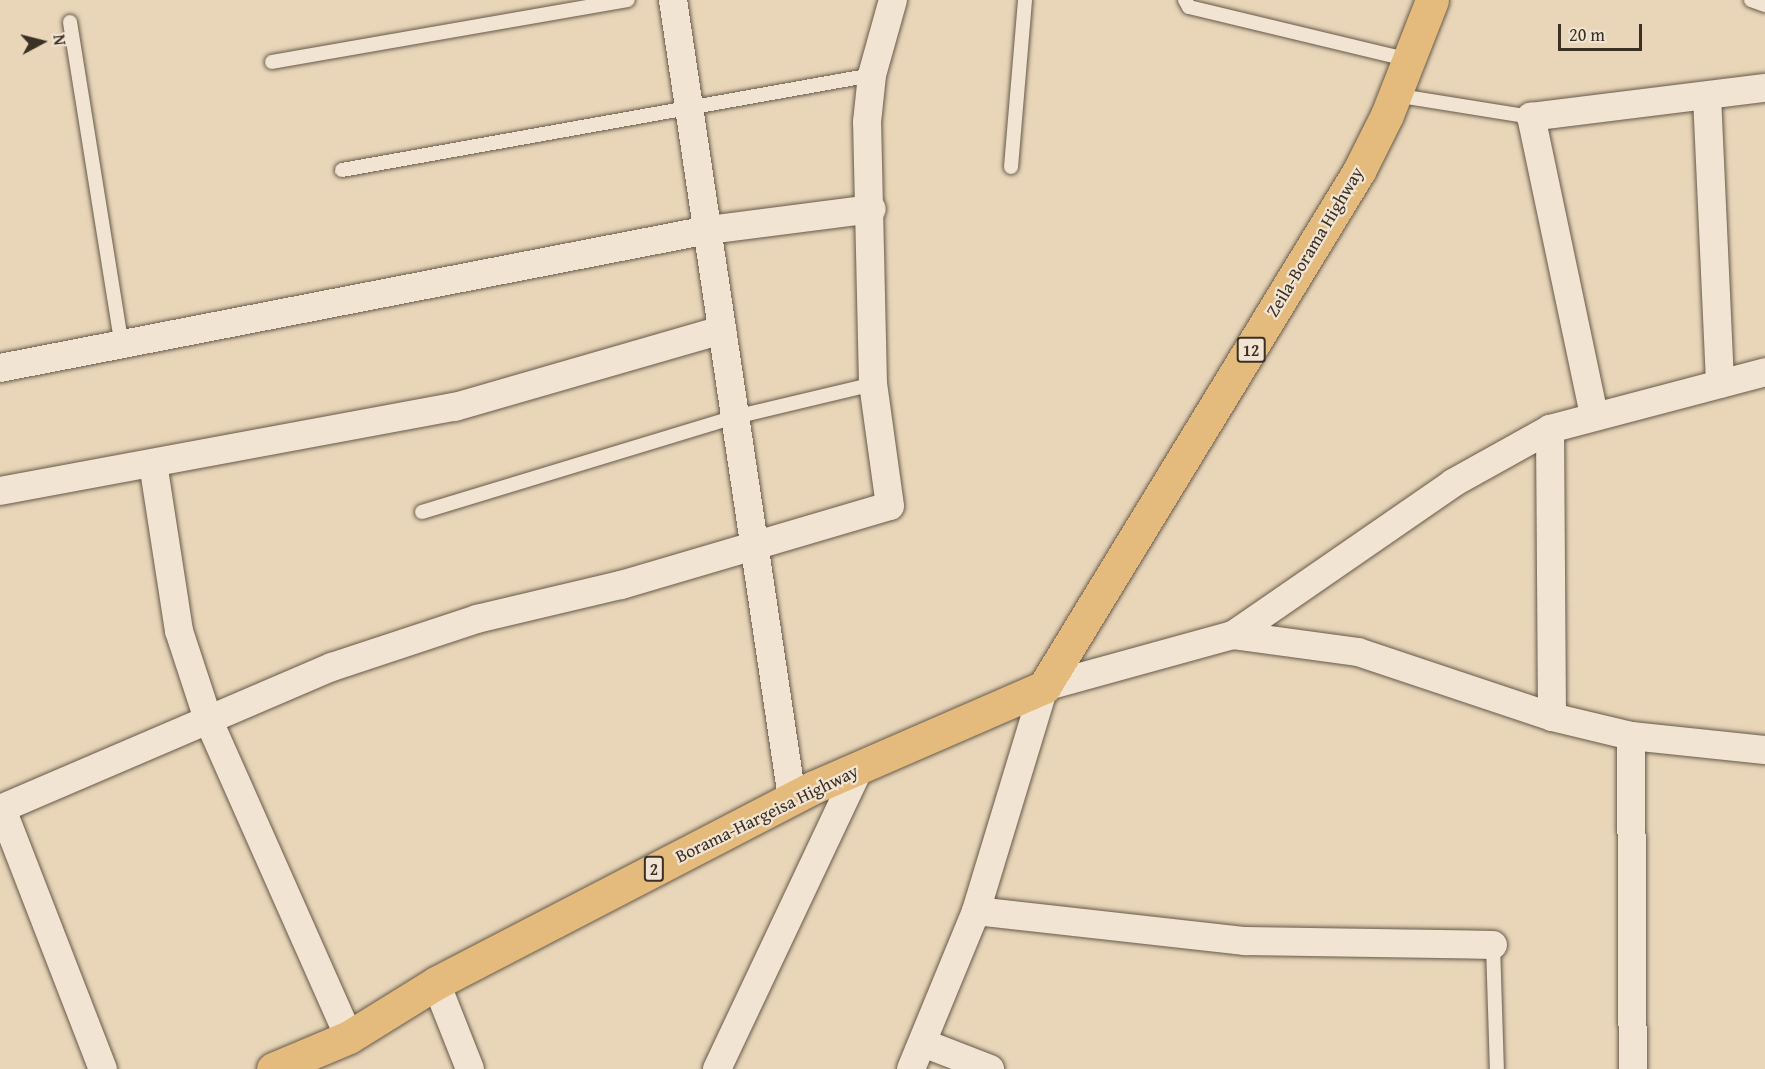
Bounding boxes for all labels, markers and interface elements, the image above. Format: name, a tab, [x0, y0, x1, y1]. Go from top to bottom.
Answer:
north arrow	[12, 12, 72, 72]
scale bar	[1561, 12, 1645, 50]
text: 20 m	[1569, 21, 1605, 48]
text: N	[47, 33, 72, 47]
street label: Zeila-Borama Highway	[1262, 163, 1368, 321]
road number: 12	[1236, 337, 1266, 363]
street label: Borama-Hargeisa Highway	[672, 760, 862, 868]
road number: 2	[644, 856, 664, 882]

